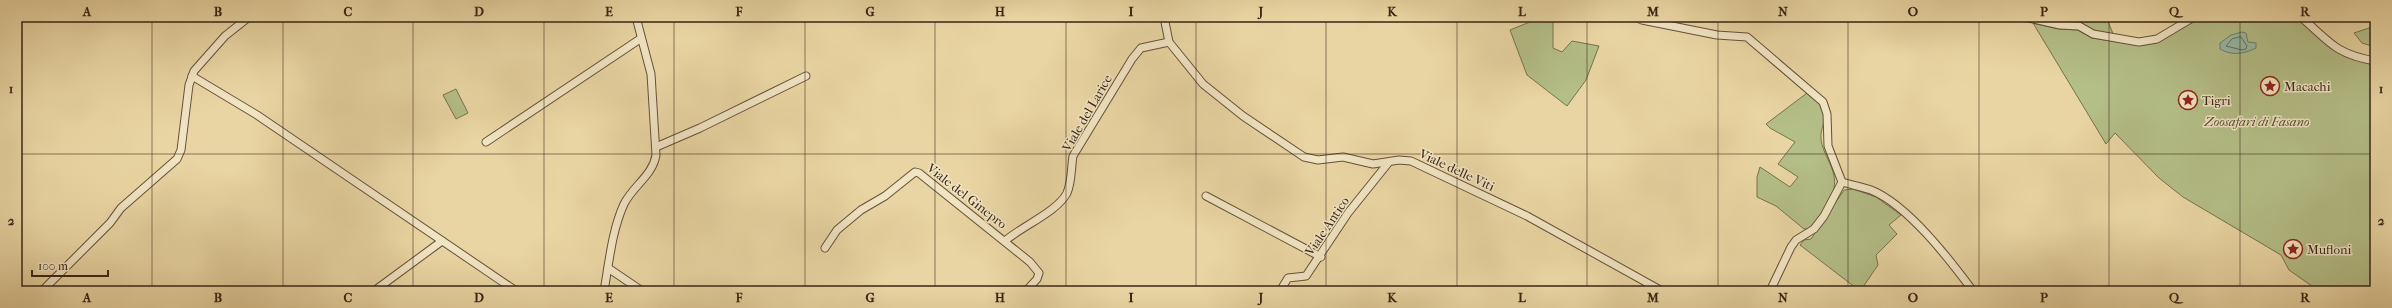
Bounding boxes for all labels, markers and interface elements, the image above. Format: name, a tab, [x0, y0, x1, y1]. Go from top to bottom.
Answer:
text: A	[82, 4, 92, 19]
text: B	[214, 4, 223, 19]
text: C	[344, 4, 353, 19]
text: D	[474, 4, 484, 19]
text: E	[605, 4, 613, 19]
text: F	[735, 4, 743, 19]
text: G	[865, 4, 875, 19]
text: H	[995, 4, 1006, 19]
text: I	[1128, 4, 1134, 19]
text: J	[1257, 4, 1264, 20]
text: K	[1387, 4, 1398, 19]
text: L	[1518, 4, 1527, 19]
text: M	[1646, 4, 1659, 19]
text: N	[1778, 4, 1788, 19]
text: O	[1908, 4, 1918, 19]
text: P	[2040, 4, 2048, 19]
text: Q	[2169, 4, 2184, 19]
text: R	[2300, 4, 2311, 19]
street label: Viale del Larice	[1058, 71, 1115, 155]
place icon: Macachi	[2259, 75, 2281, 97]
place label: Macachi	[2284, 79, 2331, 94]
text: 1	[9, 81, 14, 96]
text: 1	[2379, 81, 2384, 96]
place icon: Tigri	[2177, 89, 2199, 111]
place label: Tigri	[2202, 93, 2231, 108]
park label: Zoosafari di Fasano	[2204, 114, 2310, 129]
street label: Viale delle Viti	[1416, 146, 1497, 194]
street label: Viale del Ginepro	[923, 160, 1010, 232]
street label: Viale Antico	[1301, 193, 1352, 259]
text: 2	[8, 213, 15, 228]
text: 2	[2378, 213, 2385, 228]
place icon: Mufloni	[2282, 238, 2304, 260]
place label: Mufloni	[2307, 242, 2352, 257]
scale bar	[32, 252, 108, 278]
text: 100 m	[38, 259, 68, 273]
text: A	[82, 290, 92, 305]
text: B	[214, 290, 223, 305]
text: C	[344, 290, 353, 305]
text: D	[474, 290, 484, 305]
text: E	[605, 290, 613, 305]
text: F	[735, 290, 743, 305]
text: G	[865, 290, 875, 305]
text: H	[995, 290, 1006, 305]
text: I	[1128, 290, 1134, 305]
text: J	[1257, 290, 1264, 306]
text: K	[1387, 290, 1398, 305]
text: L	[1518, 290, 1527, 305]
text: M	[1646, 290, 1659, 305]
text: N	[1778, 290, 1788, 305]
text: O	[1908, 290, 1918, 305]
text: P	[2040, 290, 2048, 305]
text: Q	[2169, 290, 2184, 305]
text: R	[2300, 290, 2311, 305]

